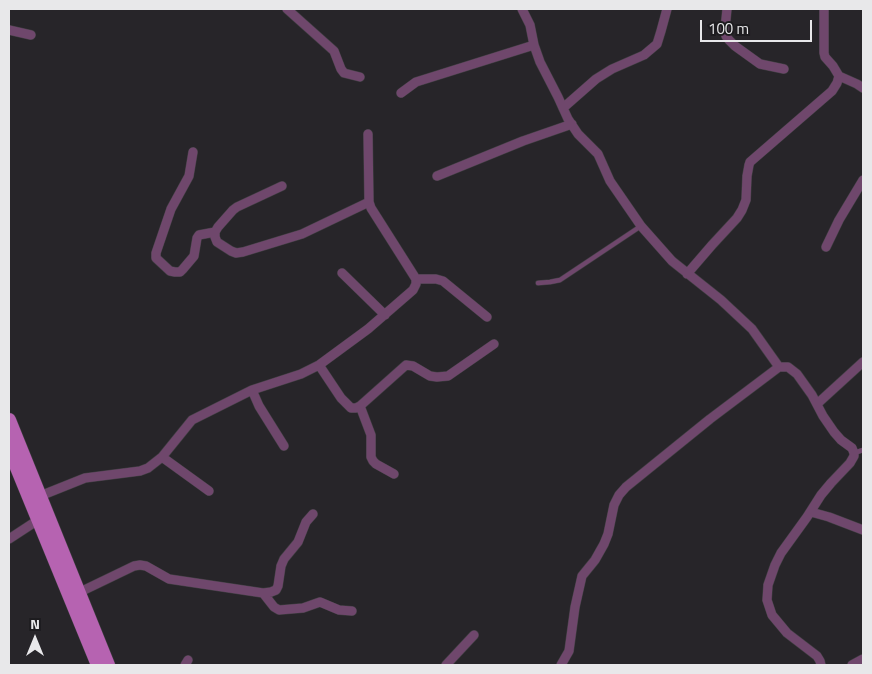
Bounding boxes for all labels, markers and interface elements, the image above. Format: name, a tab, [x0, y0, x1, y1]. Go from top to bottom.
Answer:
scale bar	[702, 10, 814, 42]
text: 100 m	[708, 17, 749, 40]
text: N	[30, 613, 40, 634]
north arrow	[10, 614, 60, 664]

